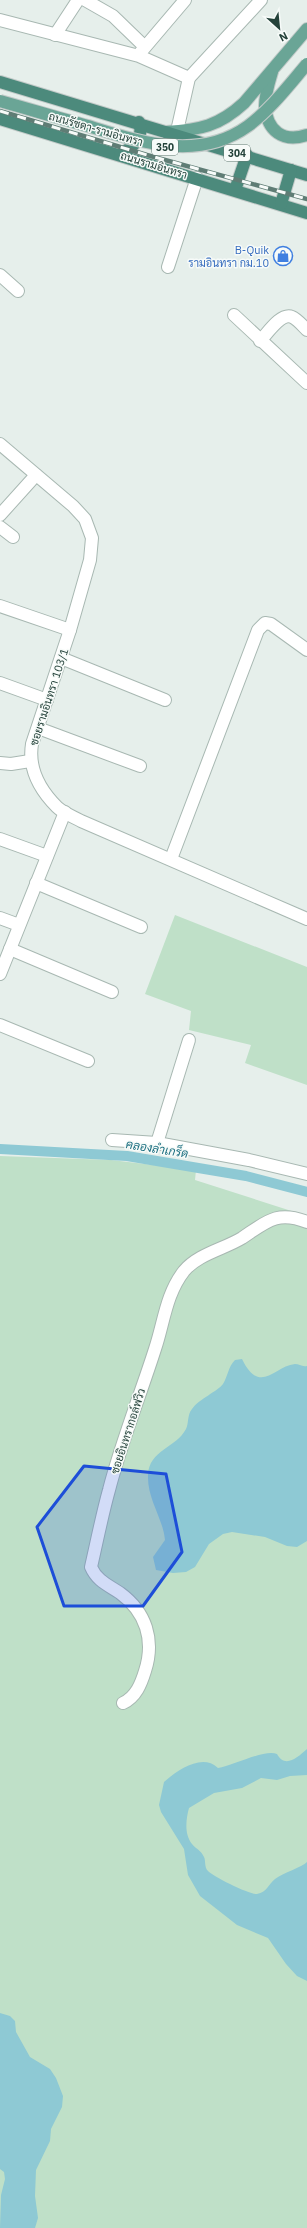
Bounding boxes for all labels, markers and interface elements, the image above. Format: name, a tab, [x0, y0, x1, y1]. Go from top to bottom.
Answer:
north arrow	[259, 8, 299, 48]
text: N	[277, 29, 290, 45]
street label: ถนนรัชดา-รามอินทรา	[47, 109, 145, 149]
road number: 350	[152, 139, 178, 155]
road number: 304	[224, 145, 250, 161]
street label: ถนนรามอินทรา	[119, 148, 189, 182]
place label: B-Quik รามอินทรา กม.10	[188, 243, 269, 270]
shop icon: B-Quik รามอินทรา กม.10	[272, 245, 294, 267]
street label: ซอยรามอินทรา 103/1	[27, 646, 71, 747]
water label: คลองลำเกร็ด	[125, 1135, 190, 1161]
street label: ซอยอินทรากอล์ฟวิว	[107, 1386, 148, 1476]

